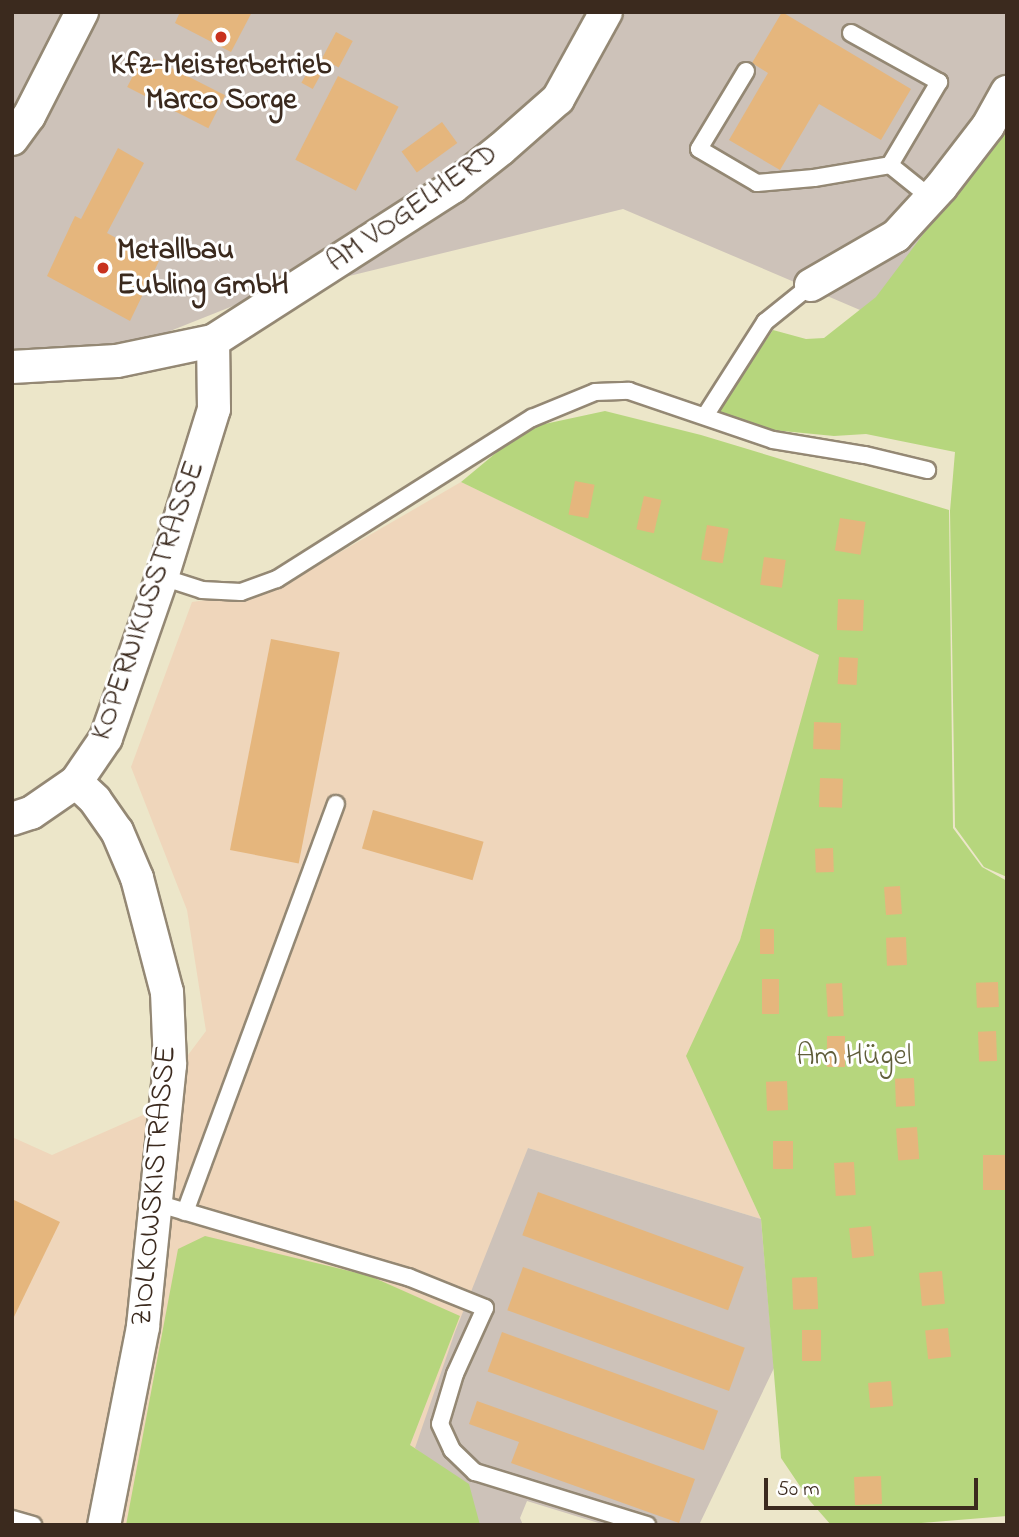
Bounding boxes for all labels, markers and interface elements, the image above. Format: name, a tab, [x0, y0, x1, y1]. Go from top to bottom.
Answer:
marker: Kfz-Meisterbetrieb Marco Sorge	[213, 29, 229, 45]
place label: Kfz-Meisterbetrieb Marco Sorge	[111, 48, 331, 118]
street label: AM VOGELHERD	[321, 137, 505, 281]
place label: Metallbau Eubling GmbH	[117, 233, 289, 304]
marker: Metallbau Eubling GmbH	[95, 260, 111, 276]
street label: KOPERNIKUSSTRASSE	[84, 457, 214, 745]
park label: Am Hügel	[796, 1039, 912, 1075]
street label: ZIOLKOWSKISTRASSE	[125, 1044, 185, 1328]
scale bar	[767, 1464, 981, 1508]
text: 50 m	[777, 1475, 820, 1505]

